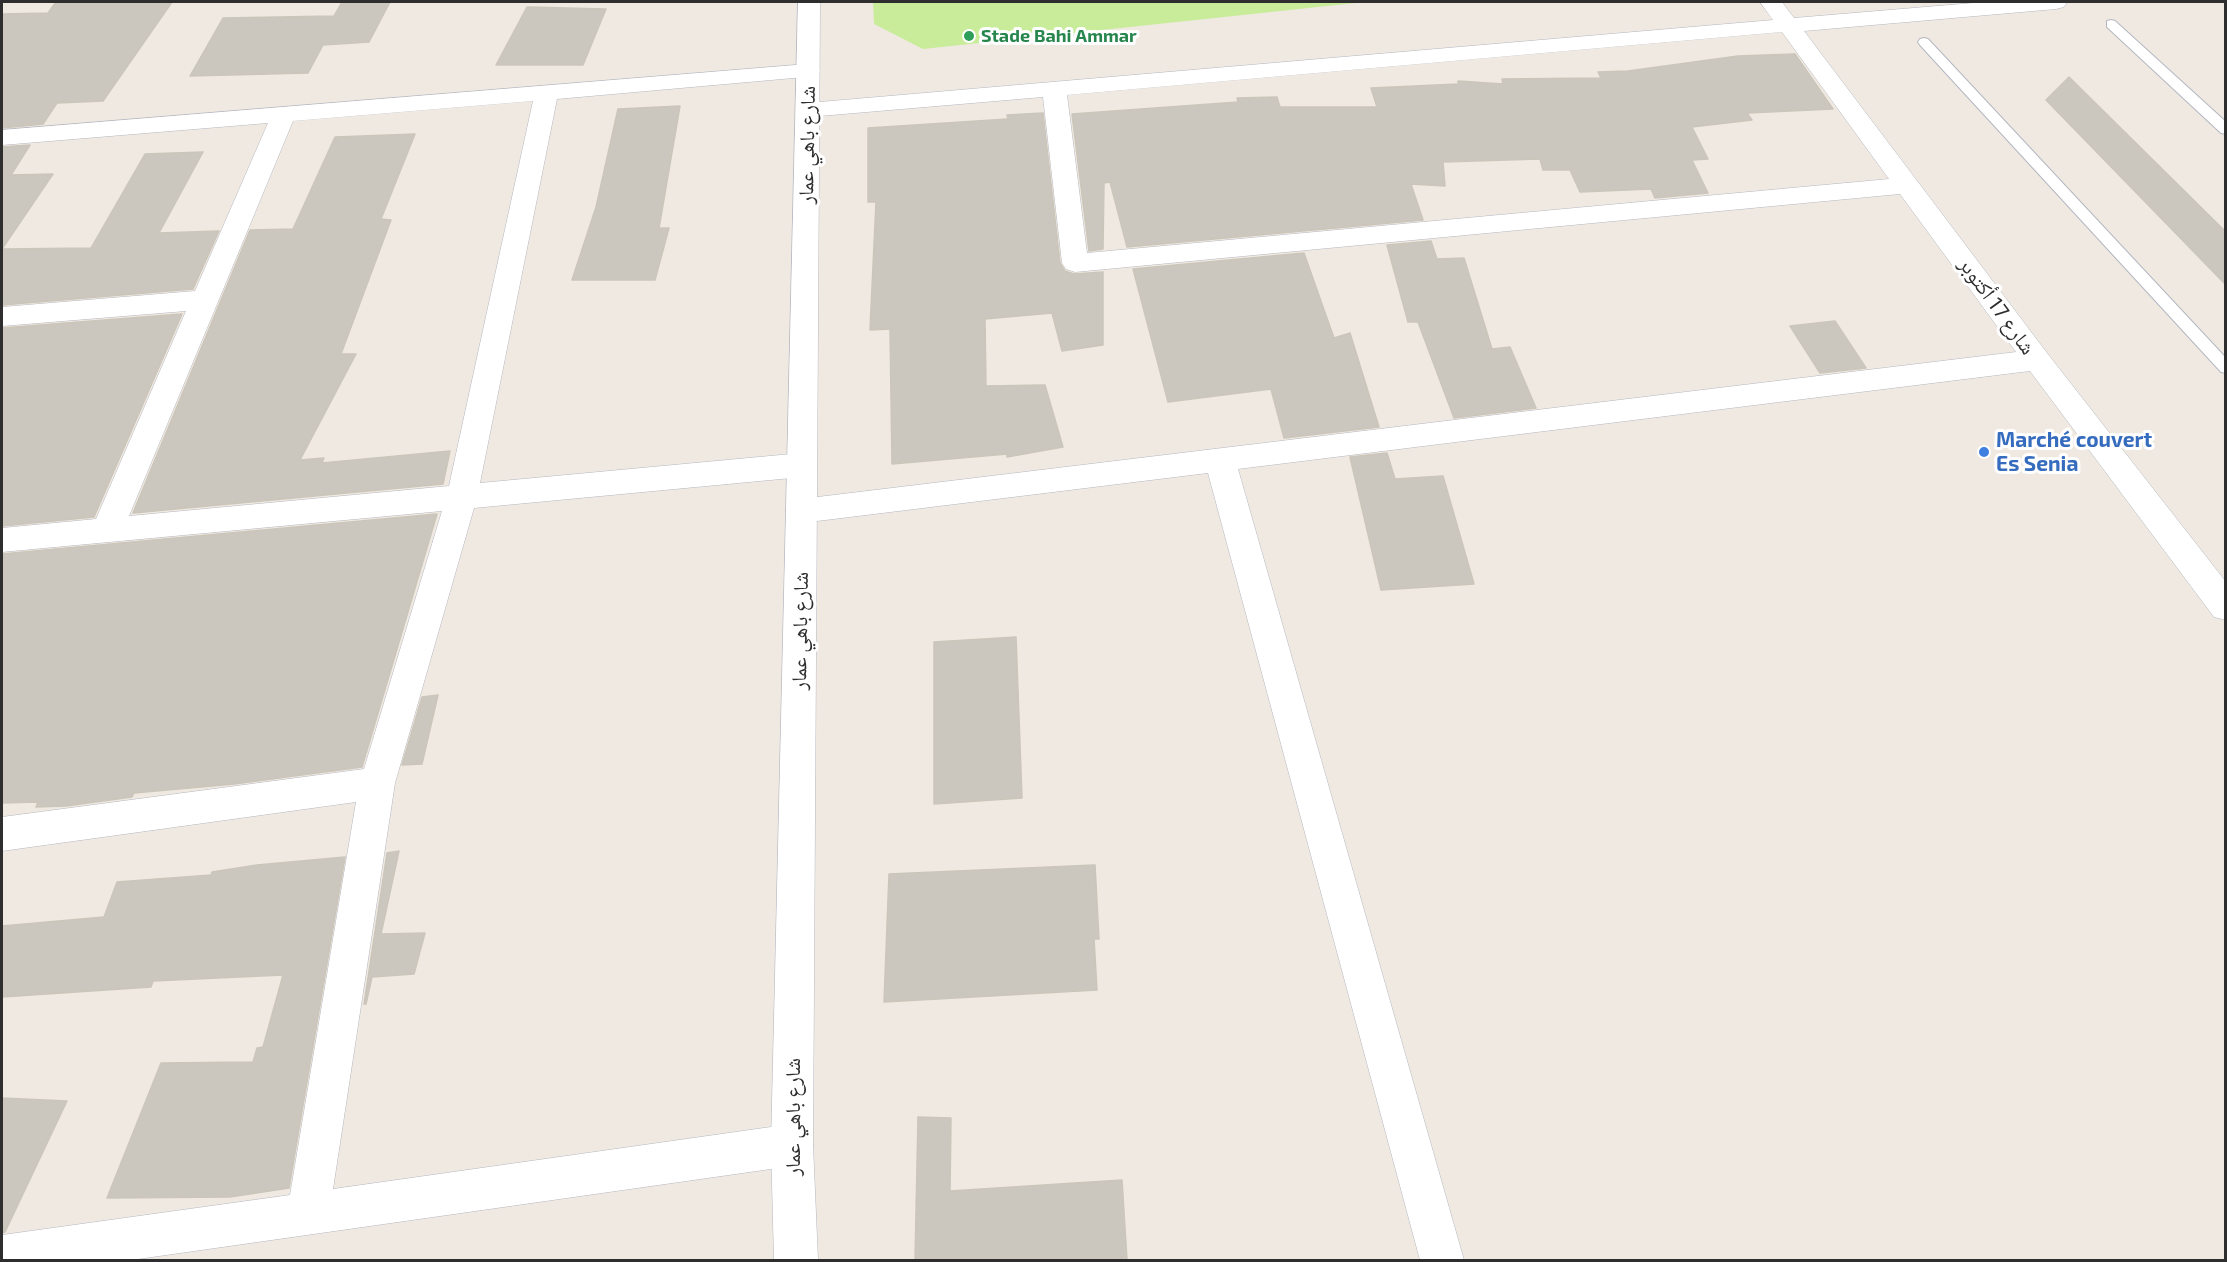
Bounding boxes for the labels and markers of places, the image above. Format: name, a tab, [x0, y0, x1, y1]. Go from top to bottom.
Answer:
place label: Stade Bahi Ammar	[981, 25, 1137, 47]
marker: Stade Bahi Ammar	[962, 29, 976, 43]
place label: Marché couvert Es Senia	[1996, 427, 2152, 477]
marker: Marché couvert Es Senia	[1977, 445, 1991, 459]

